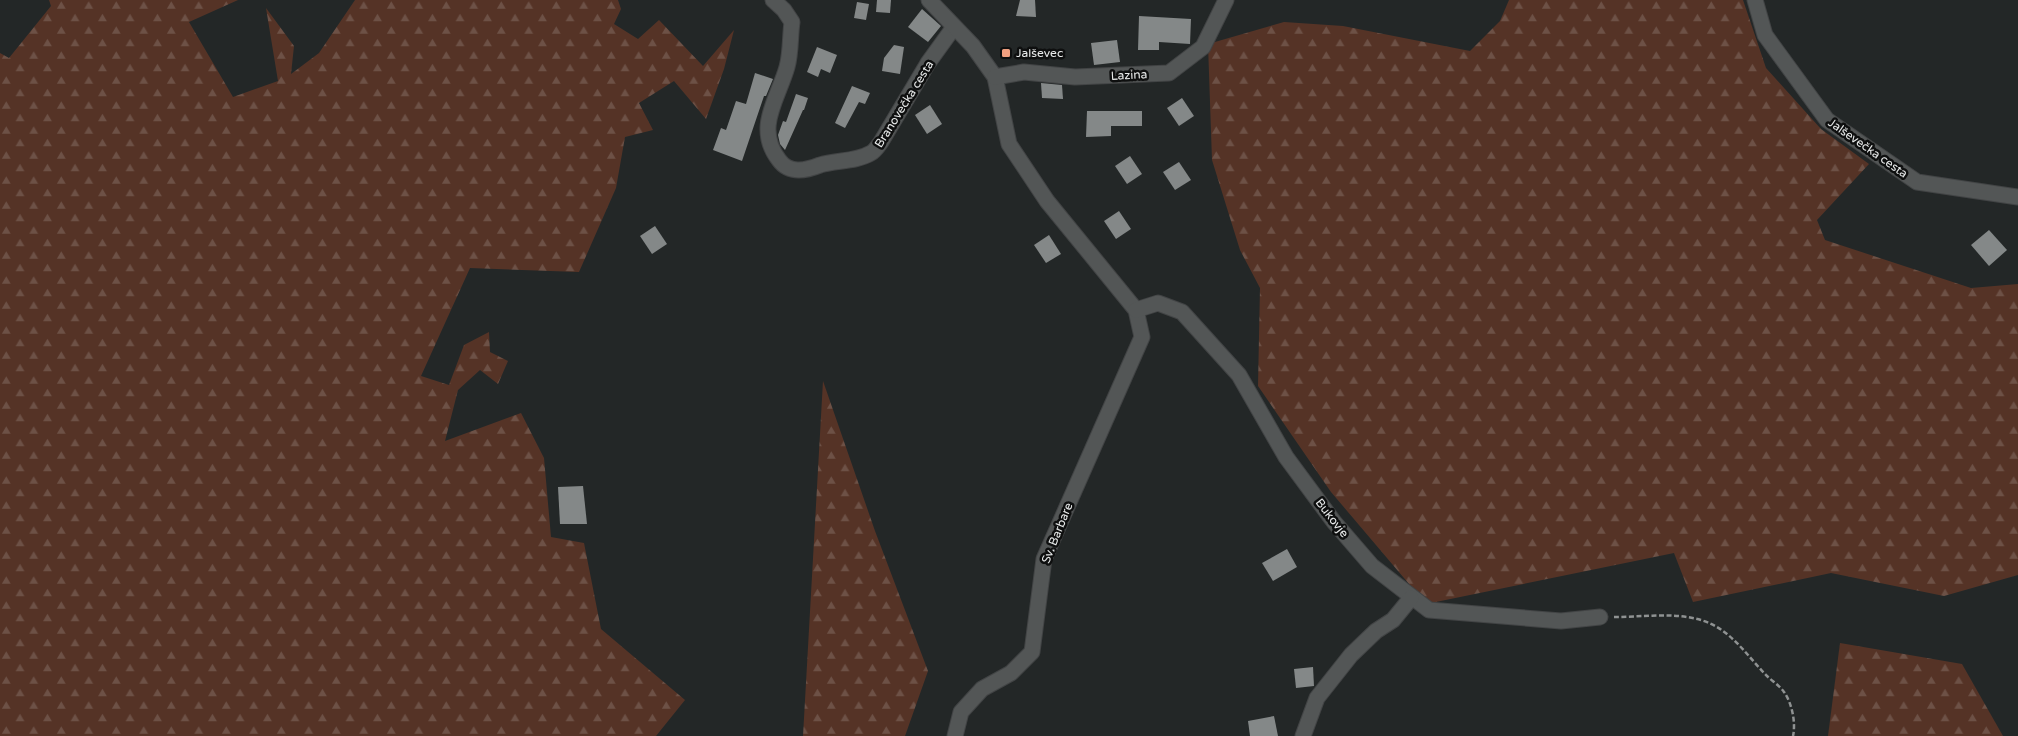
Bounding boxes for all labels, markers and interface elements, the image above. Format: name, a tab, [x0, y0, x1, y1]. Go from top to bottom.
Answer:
place label: Jalševec	[1016, 46, 1063, 60]
marker: Jalševec	[1000, 47, 1012, 59]
street label: Branovečka cesta	[872, 58, 936, 150]
street label: Lazina	[1110, 67, 1148, 83]
street label: Jalševečka cesta	[1826, 115, 1910, 181]
street label: Bukovje	[1313, 496, 1352, 540]
street label: Sv. Barbare	[1038, 500, 1076, 565]

